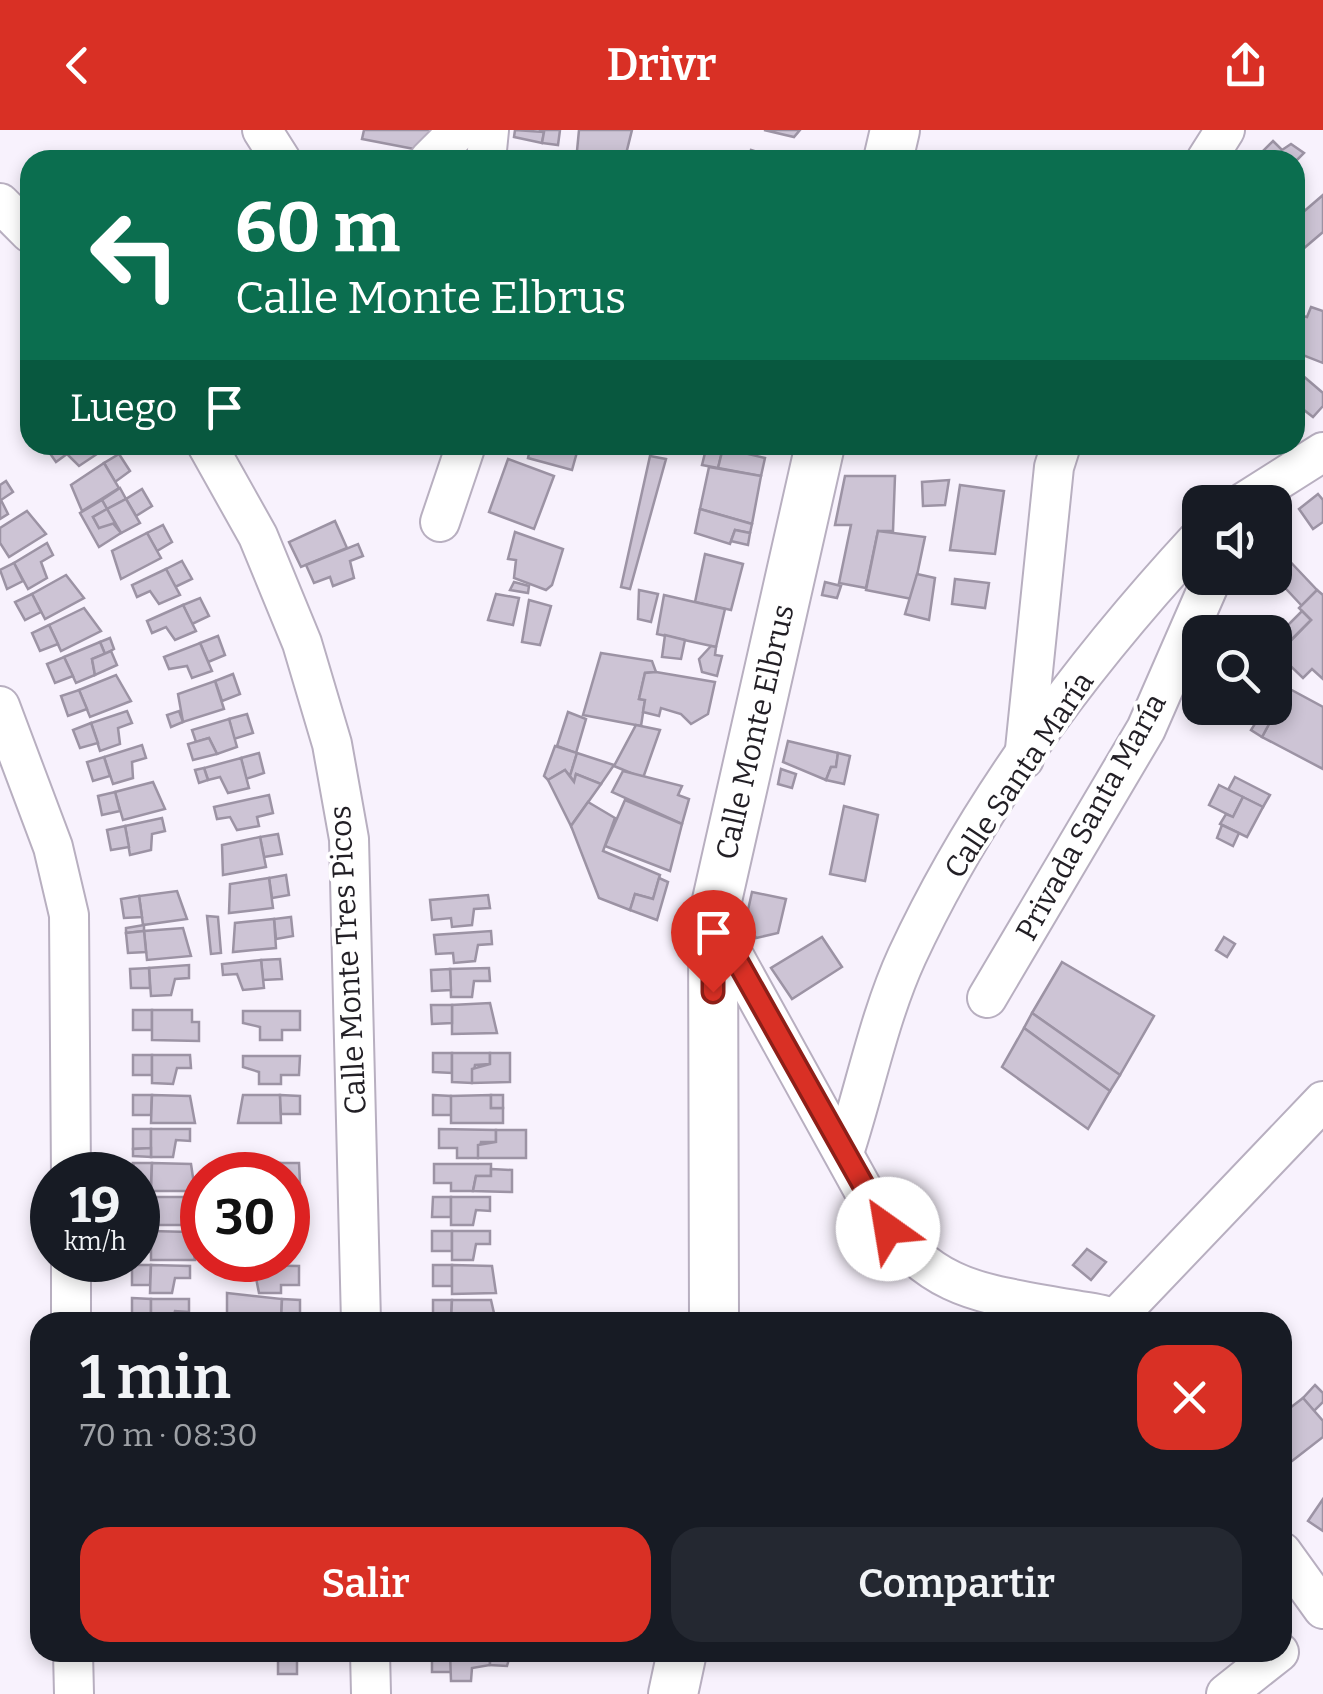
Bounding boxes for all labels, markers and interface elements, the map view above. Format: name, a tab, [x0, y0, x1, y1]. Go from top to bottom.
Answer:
icon: back	[50, 38, 105, 93]
text: Drivr	[607, 38, 716, 92]
icon: share	[1218, 38, 1273, 93]
text: 60 m	[235, 186, 400, 270]
icon: left	[70, 190, 200, 320]
text: Calle Monte Elbrus	[235, 271, 626, 325]
icon: arrive	[197, 380, 252, 435]
text: Luego	[70, 385, 177, 431]
map controls	[1182, 485, 1292, 725]
button: sound	[1182, 485, 1292, 595]
street label: Calle Monte Elbrus	[708, 601, 802, 863]
button: search	[1182, 615, 1292, 725]
street label: Calle Santa María	[937, 665, 1101, 885]
street label: Privada Santa María	[1008, 687, 1174, 947]
street label: Calle Monte Tres Picos	[322, 805, 374, 1115]
pin	[671, 890, 756, 993]
icon: arrive	[686, 905, 741, 960]
speed limit sign: 30	[180, 1152, 310, 1282]
text: 19	[69, 1175, 121, 1235]
position arrow	[836, 1177, 940, 1281]
text: km/h	[64, 1227, 126, 1257]
text: 1 min	[80, 1342, 231, 1414]
button: close	[1137, 1345, 1242, 1450]
text: 70 m · 08:30	[80, 1416, 258, 1454]
button: Salir	[80, 1527, 651, 1642]
button: Compartir	[671, 1527, 1242, 1642]

